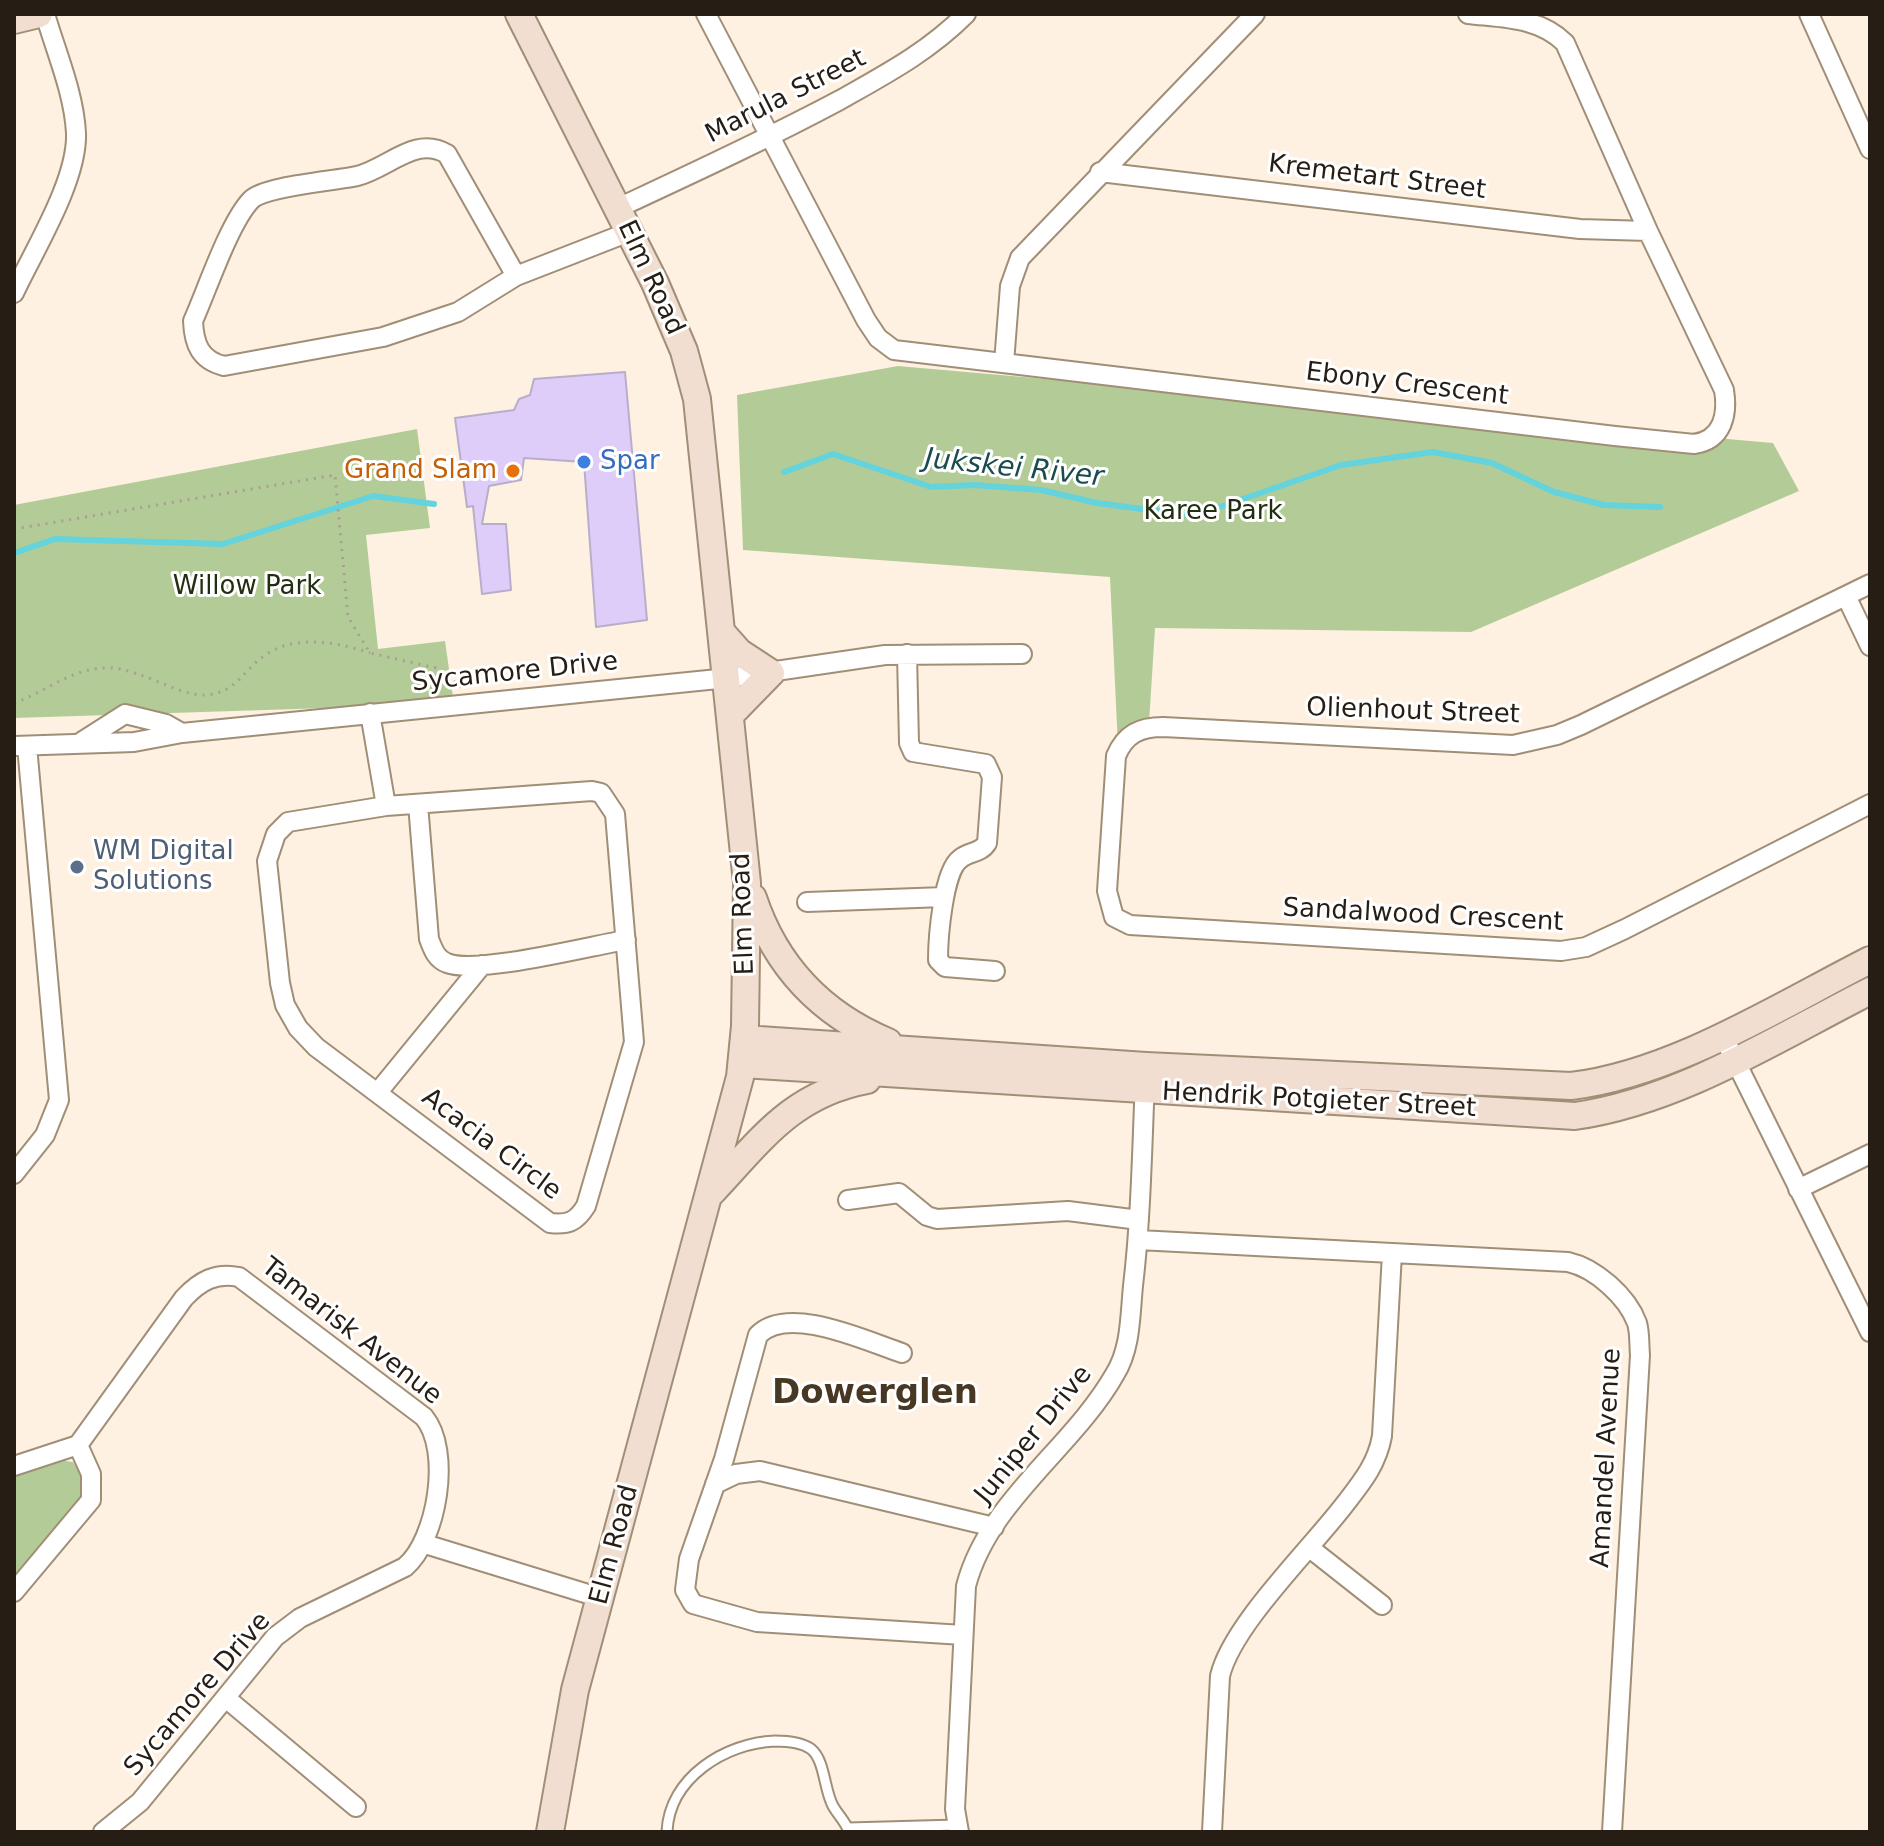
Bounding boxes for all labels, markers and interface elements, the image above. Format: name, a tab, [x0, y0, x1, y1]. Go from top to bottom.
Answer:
street label: Marula Street	[701, 43, 871, 151]
street label: Kremetart Street	[1267, 149, 1487, 207]
street label: Elm Road	[610, 216, 690, 340]
street label: Ebony Crescent	[1304, 357, 1510, 413]
water label: Jukskei River	[923, 443, 1105, 495]
place label: Spar	[600, 446, 660, 478]
marker: Spar	[575, 453, 593, 471]
place label: Grand Slam	[344, 455, 497, 487]
marker: Grand Slam	[504, 462, 522, 480]
park label: Karee Park	[1143, 496, 1283, 528]
park label: Willow Park	[173, 571, 321, 603]
street label: Sycamore Drive	[410, 647, 620, 699]
street label: Olienhout Street	[1306, 693, 1520, 731]
place label: WM Digital Solutions	[93, 836, 234, 898]
street label: Elm Road	[726, 852, 762, 976]
marker: WM Digital Solutions	[68, 858, 86, 876]
street label: Sandalwood Crescent	[1282, 893, 1564, 939]
street label: Hendrik Potgieter Street	[1161, 1077, 1477, 1125]
street label: Acacia Circle	[415, 1083, 567, 1207]
street label: Tamarisk Avenue	[255, 1252, 447, 1412]
street label: Amandel Avenue	[1586, 1347, 1628, 1569]
street label: Juniper Drive	[969, 1360, 1099, 1510]
district label: Dowerglen	[772, 1374, 978, 1414]
street label: Elm Road	[584, 1482, 646, 1608]
street label: Sycamore Drive	[118, 1607, 278, 1783]

